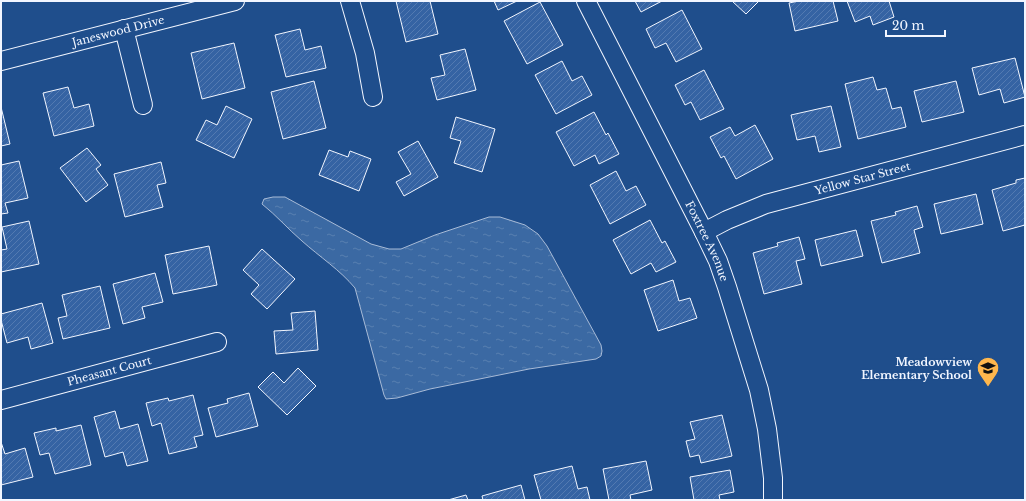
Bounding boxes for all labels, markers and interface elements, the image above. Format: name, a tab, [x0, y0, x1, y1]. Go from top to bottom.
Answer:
street label: Janeswood Drive	[69, 12, 166, 50]
scale bar	[886, 12, 945, 38]
text: 20 m	[892, 18, 924, 33]
street label: Yellow Star Street	[812, 159, 913, 198]
street label: Foxtree Avenue	[682, 199, 731, 283]
street label: Pheasant Court	[66, 353, 154, 389]
place label: Meadowview Elementary School	[861, 355, 972, 382]
school or university icon: Meadowview Elementary School	[975, 355, 1001, 388]

